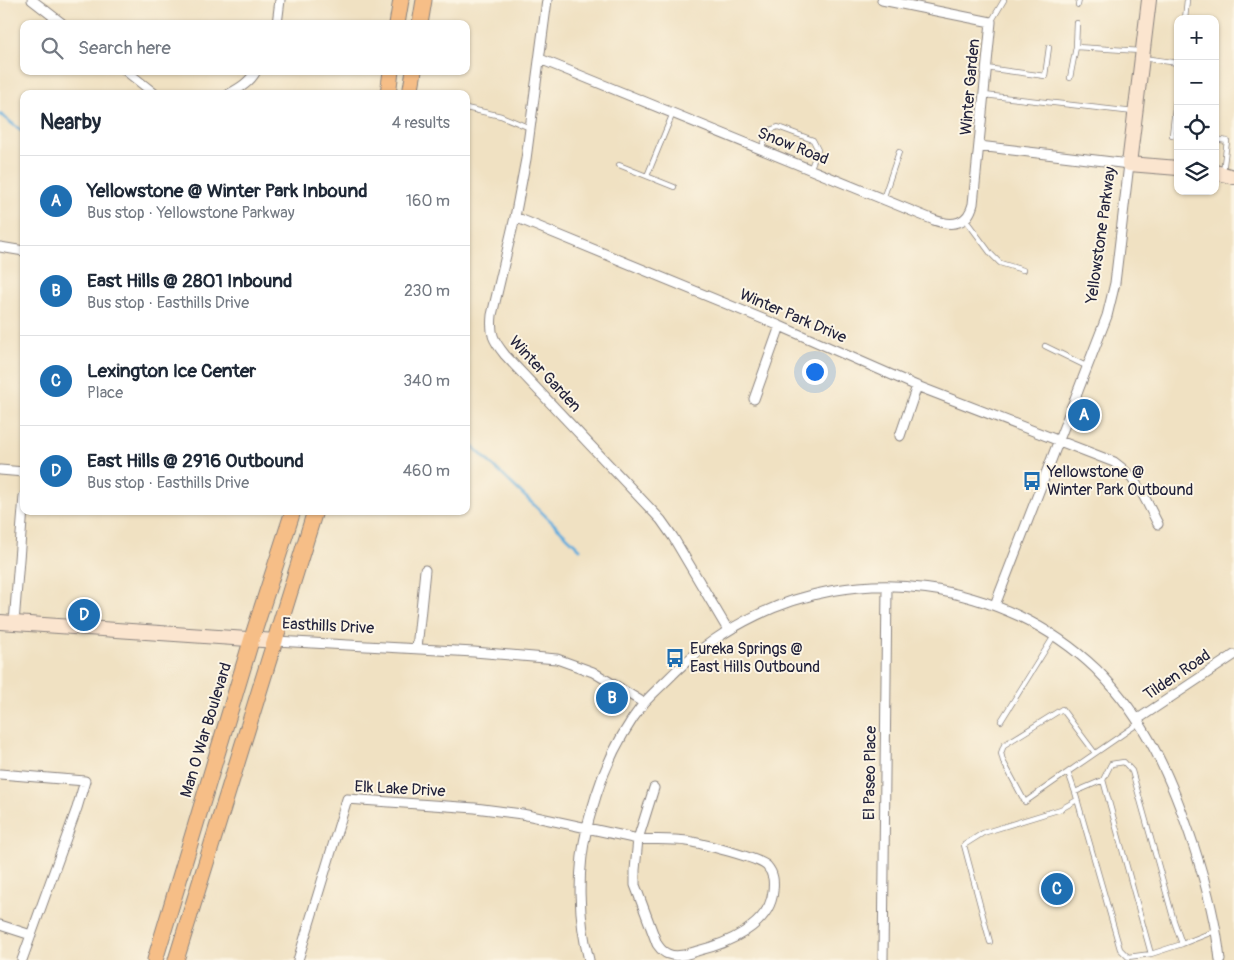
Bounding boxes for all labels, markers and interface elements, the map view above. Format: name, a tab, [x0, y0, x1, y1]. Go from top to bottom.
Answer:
map controls	[1174, 15, 1219, 195]
button: +	[1174, 15, 1219, 60]
search box	[20, 20, 470, 75]
icon: search	[38, 34, 66, 62]
text: Search here	[78, 36, 171, 60]
street label: Winter Garden	[956, 38, 984, 136]
button: −	[1174, 60, 1219, 105]
button: locate	[1174, 105, 1219, 150]
text: Nearby	[40, 109, 101, 136]
text: 4 results	[392, 113, 450, 133]
street label: Snow Road	[755, 123, 831, 169]
button: layers	[1174, 150, 1219, 195]
street label: Yellowstone Parkway	[1081, 165, 1121, 306]
text: Yellowstone @ Winter Park Inbound	[87, 179, 367, 203]
text: A	[51, 191, 61, 211]
text: 160 m	[406, 191, 450, 211]
text: Bus stop · Yellowstone Parkway	[87, 203, 295, 223]
text: East Hills @ 2801 Inbound	[87, 269, 292, 293]
text: B	[51, 281, 61, 301]
text: 230 m	[404, 281, 450, 301]
street label: Winter Park Drive	[736, 284, 850, 348]
text: Bus stop · Easthills Drive	[87, 293, 249, 313]
street label: Winter Garden	[505, 332, 585, 416]
text: Lexington Ice Center	[87, 359, 256, 383]
your location	[802, 359, 828, 385]
text: C	[51, 371, 61, 391]
text: 340 m	[403, 371, 450, 391]
text: Place	[87, 383, 123, 403]
pin: A	[1068, 396, 1100, 434]
text: East Hills @ 2916 Outbound	[87, 449, 304, 473]
text: D	[51, 461, 61, 481]
text: 460 m	[403, 461, 450, 481]
place label: Yellowstone @ Winter Park Outbound	[1046, 462, 1193, 500]
bus stop icon: Yellowstone @ Winter Park Outbound	[1021, 470, 1043, 492]
text: Bus stop · Easthills Drive	[87, 473, 249, 493]
pin: D	[68, 596, 100, 634]
street label: Easthills Drive	[281, 614, 375, 638]
place label: Eureka Springs @ East Hills Outbound	[690, 639, 820, 677]
street label: Tilden Road	[1140, 645, 1214, 705]
bus stop icon: Eureka Springs @ East Hills Outbound	[664, 647, 686, 669]
street label: Man O War Boulevard	[176, 660, 236, 800]
pin: B	[596, 679, 628, 717]
street label: El Paseo Place	[859, 726, 881, 820]
street label: Elk Lake Drive	[354, 777, 446, 801]
pin: C	[1041, 870, 1073, 908]

